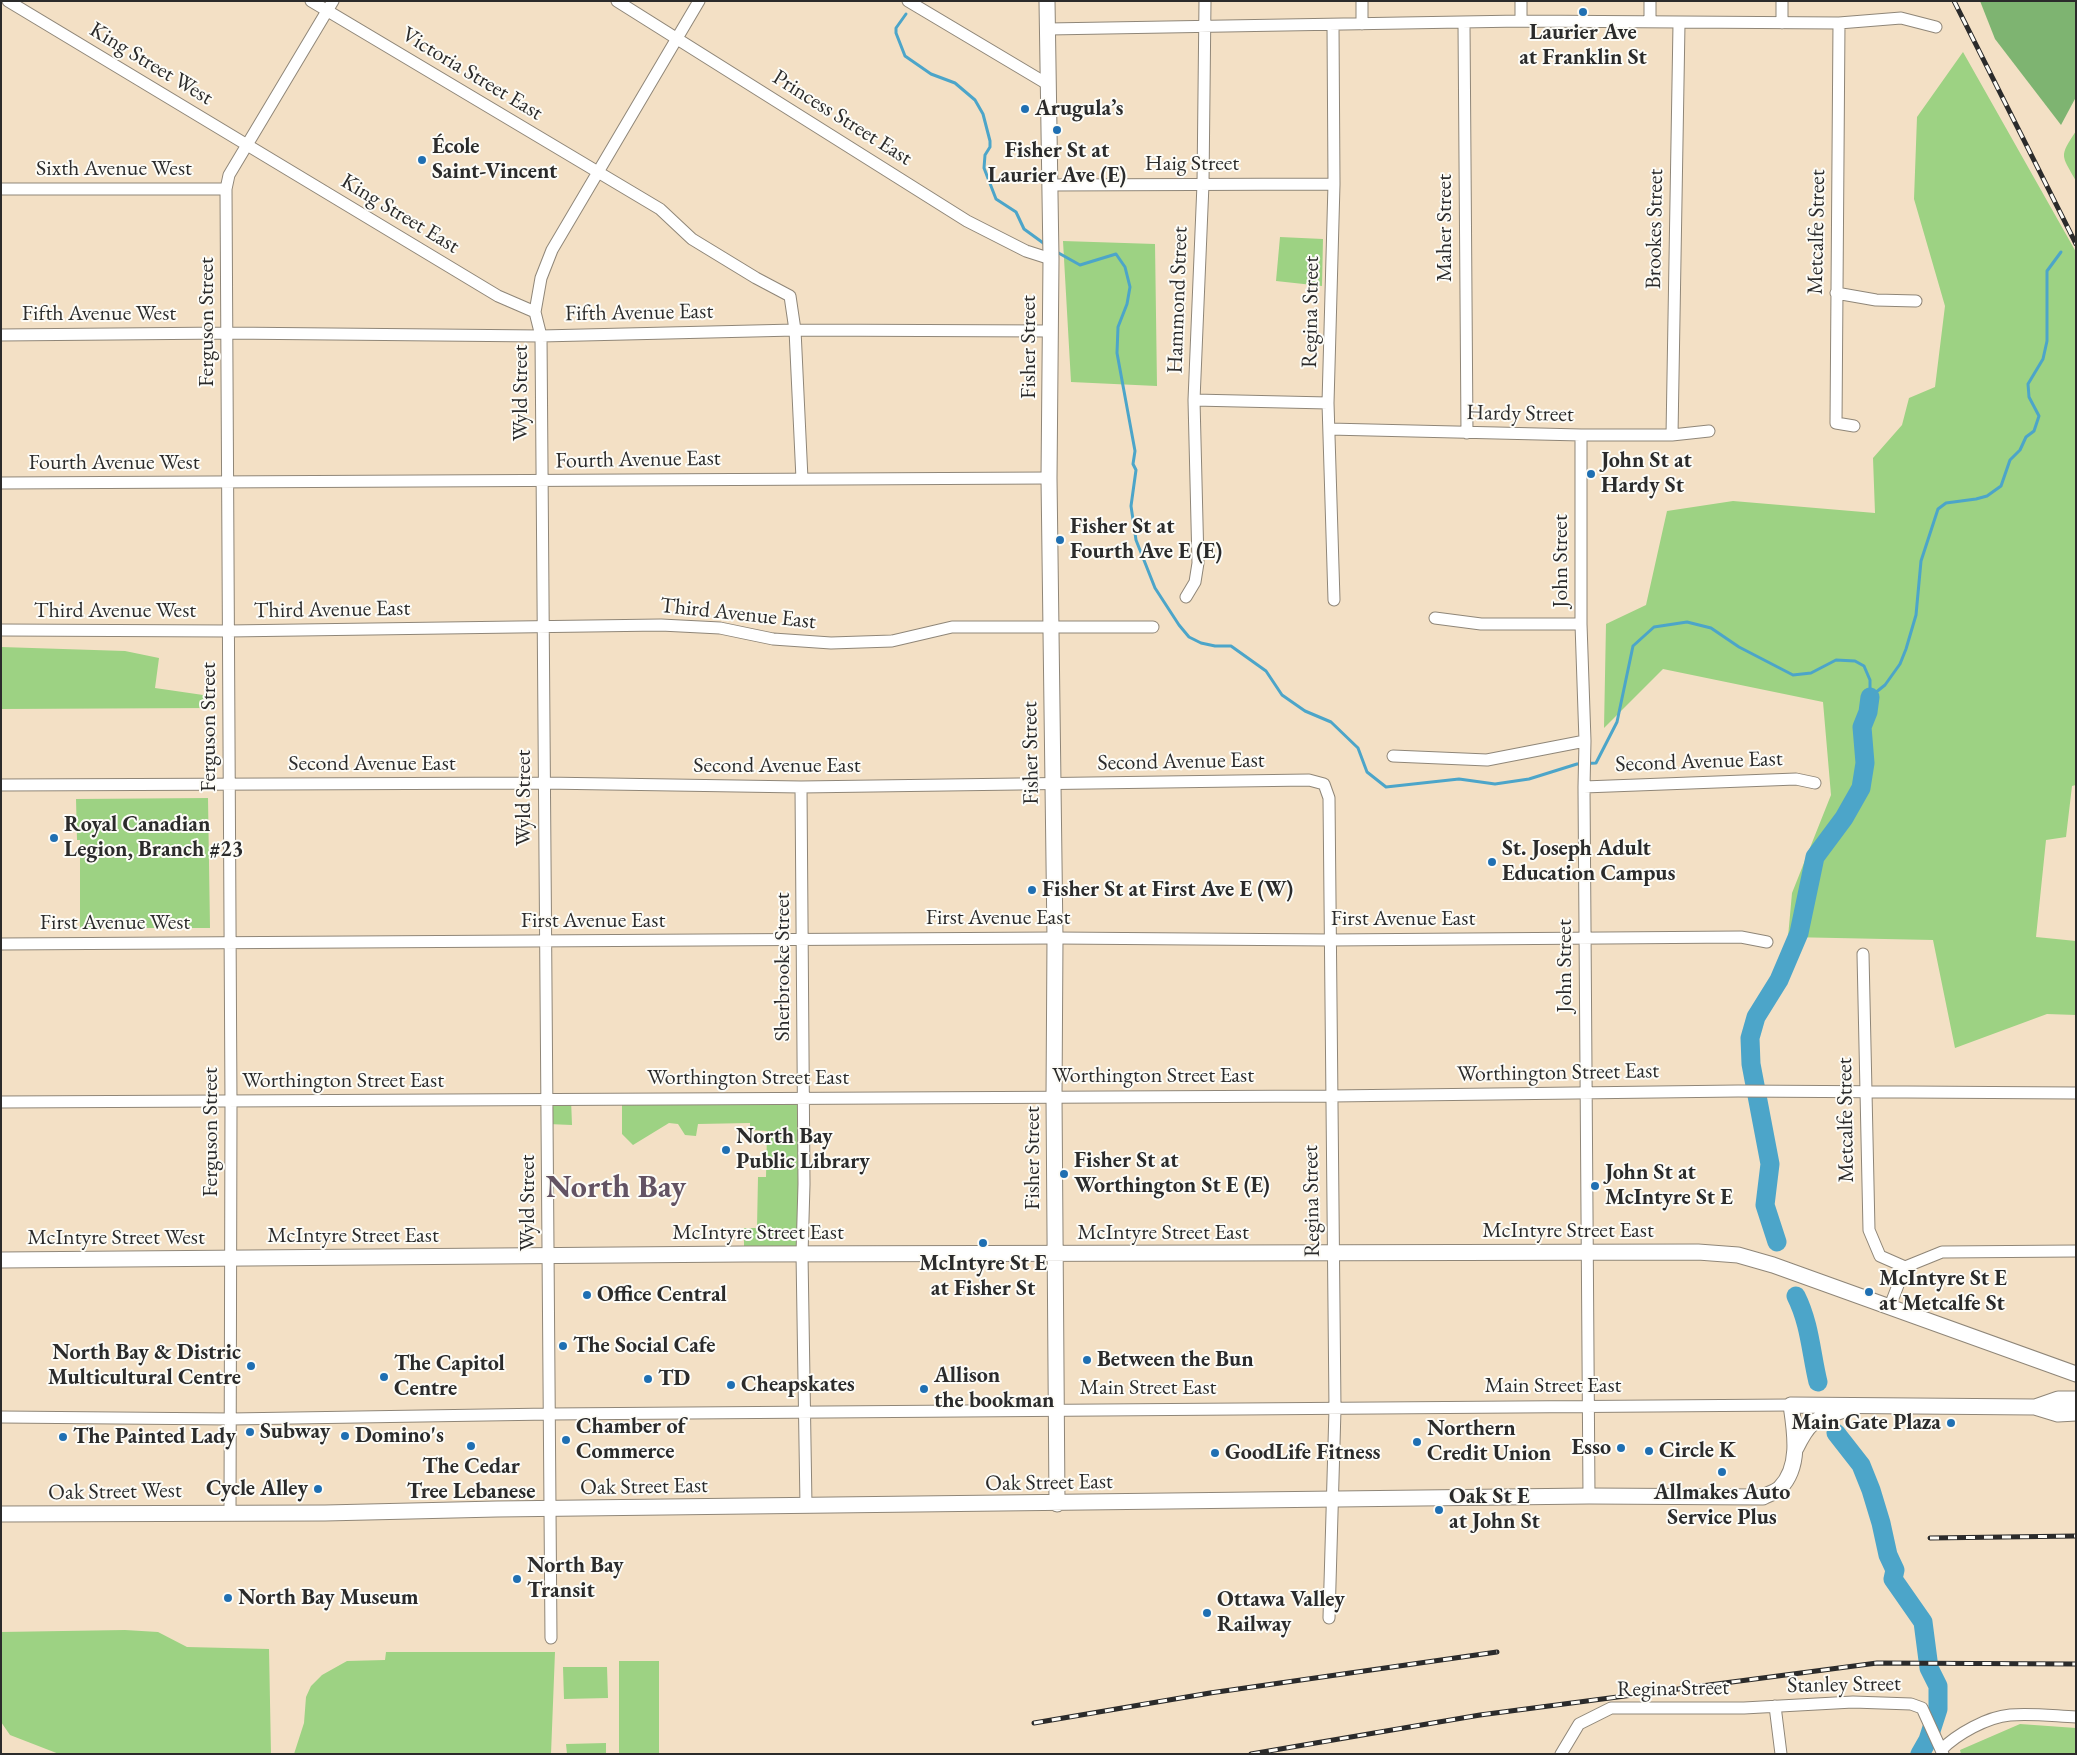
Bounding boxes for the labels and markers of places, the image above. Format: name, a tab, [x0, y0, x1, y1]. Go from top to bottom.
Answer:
marker: Laurier Ave at Franklin St	[1577, 6, 1589, 18]
place label: Laurier Ave at Franklin St	[1519, 20, 1647, 72]
place label: Arugula’s	[1035, 96, 1123, 122]
marker: Arugula’s	[1019, 103, 1031, 115]
marker: Fisher St at Laurier Ave (E)	[1051, 124, 1063, 136]
place label: École Saint-Vincent	[432, 134, 557, 185]
place label: Fisher St at Laurier Ave (E)	[988, 138, 1126, 190]
marker: École Saint-Vincent	[416, 154, 428, 166]
place label: John St at Hardy St	[1601, 448, 1692, 500]
marker: John St at Hardy St	[1585, 468, 1597, 480]
place label: Fisher St at Fourth Ave E (E)	[1070, 514, 1222, 566]
marker: Fisher St at Fourth Ave E (E)	[1054, 534, 1066, 546]
place label: Royal Canadian Legion, Branch #23	[64, 812, 243, 864]
marker: Royal Canadian Legion, Branch #23	[48, 832, 60, 844]
place label: St. Joseph Adult Education Campus	[1502, 836, 1675, 888]
marker: St. Joseph Adult Education Campus	[1486, 856, 1498, 868]
place label: Fisher St at First Ave E (W)	[1042, 877, 1293, 903]
marker: Fisher St at First Ave E (W)	[1026, 884, 1038, 896]
place label: North Bay Public Library	[736, 1124, 870, 1176]
marker: North Bay Public Library	[720, 1144, 732, 1156]
place label: Fisher St at Worthington St E (E)	[1074, 1148, 1270, 1200]
place label: John St at McIntyre St E	[1605, 1160, 1733, 1212]
marker: Fisher St at Worthington St E (E)	[1058, 1168, 1070, 1180]
marker: John St at McIntyre St E	[1589, 1180, 1601, 1192]
marker: McIntyre St E at Fisher St	[977, 1237, 989, 1249]
place label: McIntyre St E at Fisher St	[919, 1251, 1047, 1302]
place label: McIntyre St E at Metcalfe St	[1879, 1266, 2007, 1318]
place label: Office Central	[597, 1282, 727, 1308]
marker: McIntyre St E at Metcalfe St	[1863, 1286, 1875, 1298]
marker: Office Central	[581, 1289, 593, 1301]
place label: The Social Cafe	[573, 1333, 715, 1359]
place label: North Bay & Distric Multicultural Centre	[48, 1340, 241, 1392]
marker: The Social Cafe	[557, 1340, 569, 1352]
place label: Between the Bun	[1097, 1347, 1254, 1373]
place label: The Capitol Centre	[394, 1351, 505, 1402]
marker: Between the Bun	[1081, 1354, 1093, 1366]
marker: North Bay & Distric Multicultural Centre	[245, 1360, 257, 1372]
place label: Allison the bookman	[934, 1363, 1055, 1414]
place label: TD	[658, 1366, 690, 1392]
marker: The Capitol Centre	[378, 1371, 390, 1383]
place label: Cheapskates	[741, 1372, 855, 1398]
marker: TD	[642, 1373, 654, 1385]
marker: Cheapskates	[725, 1379, 737, 1391]
marker: Allison the bookman	[918, 1383, 930, 1395]
place label: Main Gate Plaza	[1791, 1410, 1941, 1436]
place label: Chamber of Commerce	[576, 1414, 685, 1465]
place label: Northern Credit Union	[1427, 1416, 1551, 1468]
marker: Main Gate Plaza	[1945, 1417, 1957, 1429]
place label: Subway	[260, 1419, 330, 1445]
place label: Domino's	[355, 1423, 444, 1449]
place label: The Painted Lady	[73, 1424, 236, 1450]
marker: Subway	[244, 1426, 256, 1438]
marker: Domino's	[339, 1430, 351, 1442]
marker: The Painted Lady	[57, 1431, 69, 1443]
marker: Chamber of Commerce	[560, 1434, 572, 1446]
place label: Esso	[1571, 1435, 1611, 1461]
marker: Northern Credit Union	[1411, 1436, 1423, 1448]
place label: Circle K	[1659, 1438, 1736, 1464]
marker: The Cedar Tree Lebanese	[465, 1440, 477, 1452]
place label: GoodLife Fitness	[1225, 1440, 1380, 1466]
marker: Esso	[1615, 1442, 1627, 1454]
marker: Circle K	[1643, 1445, 1655, 1457]
marker: GoodLife Fitness	[1209, 1447, 1221, 1459]
place label: The Cedar Tree Lebanese	[407, 1454, 535, 1505]
marker: Allmakes Auto Service Plus	[1716, 1466, 1728, 1478]
place label: Cycle Alley	[206, 1476, 308, 1502]
place label: Allmakes Auto Service Plus	[1654, 1480, 1790, 1532]
marker: Cycle Alley	[312, 1483, 324, 1495]
place label: Oak St E at John St	[1449, 1484, 1540, 1535]
marker: Oak St E at John St	[1433, 1504, 1445, 1516]
place label: North Bay Transit	[527, 1553, 624, 1604]
marker: North Bay Transit	[511, 1573, 523, 1585]
place label: North Bay Museum	[238, 1585, 419, 1611]
place label: Ottawa Valley Railway	[1217, 1587, 1345, 1638]
marker: North Bay Museum	[222, 1592, 234, 1604]
marker: Ottawa Valley Railway	[1201, 1607, 1213, 1619]

